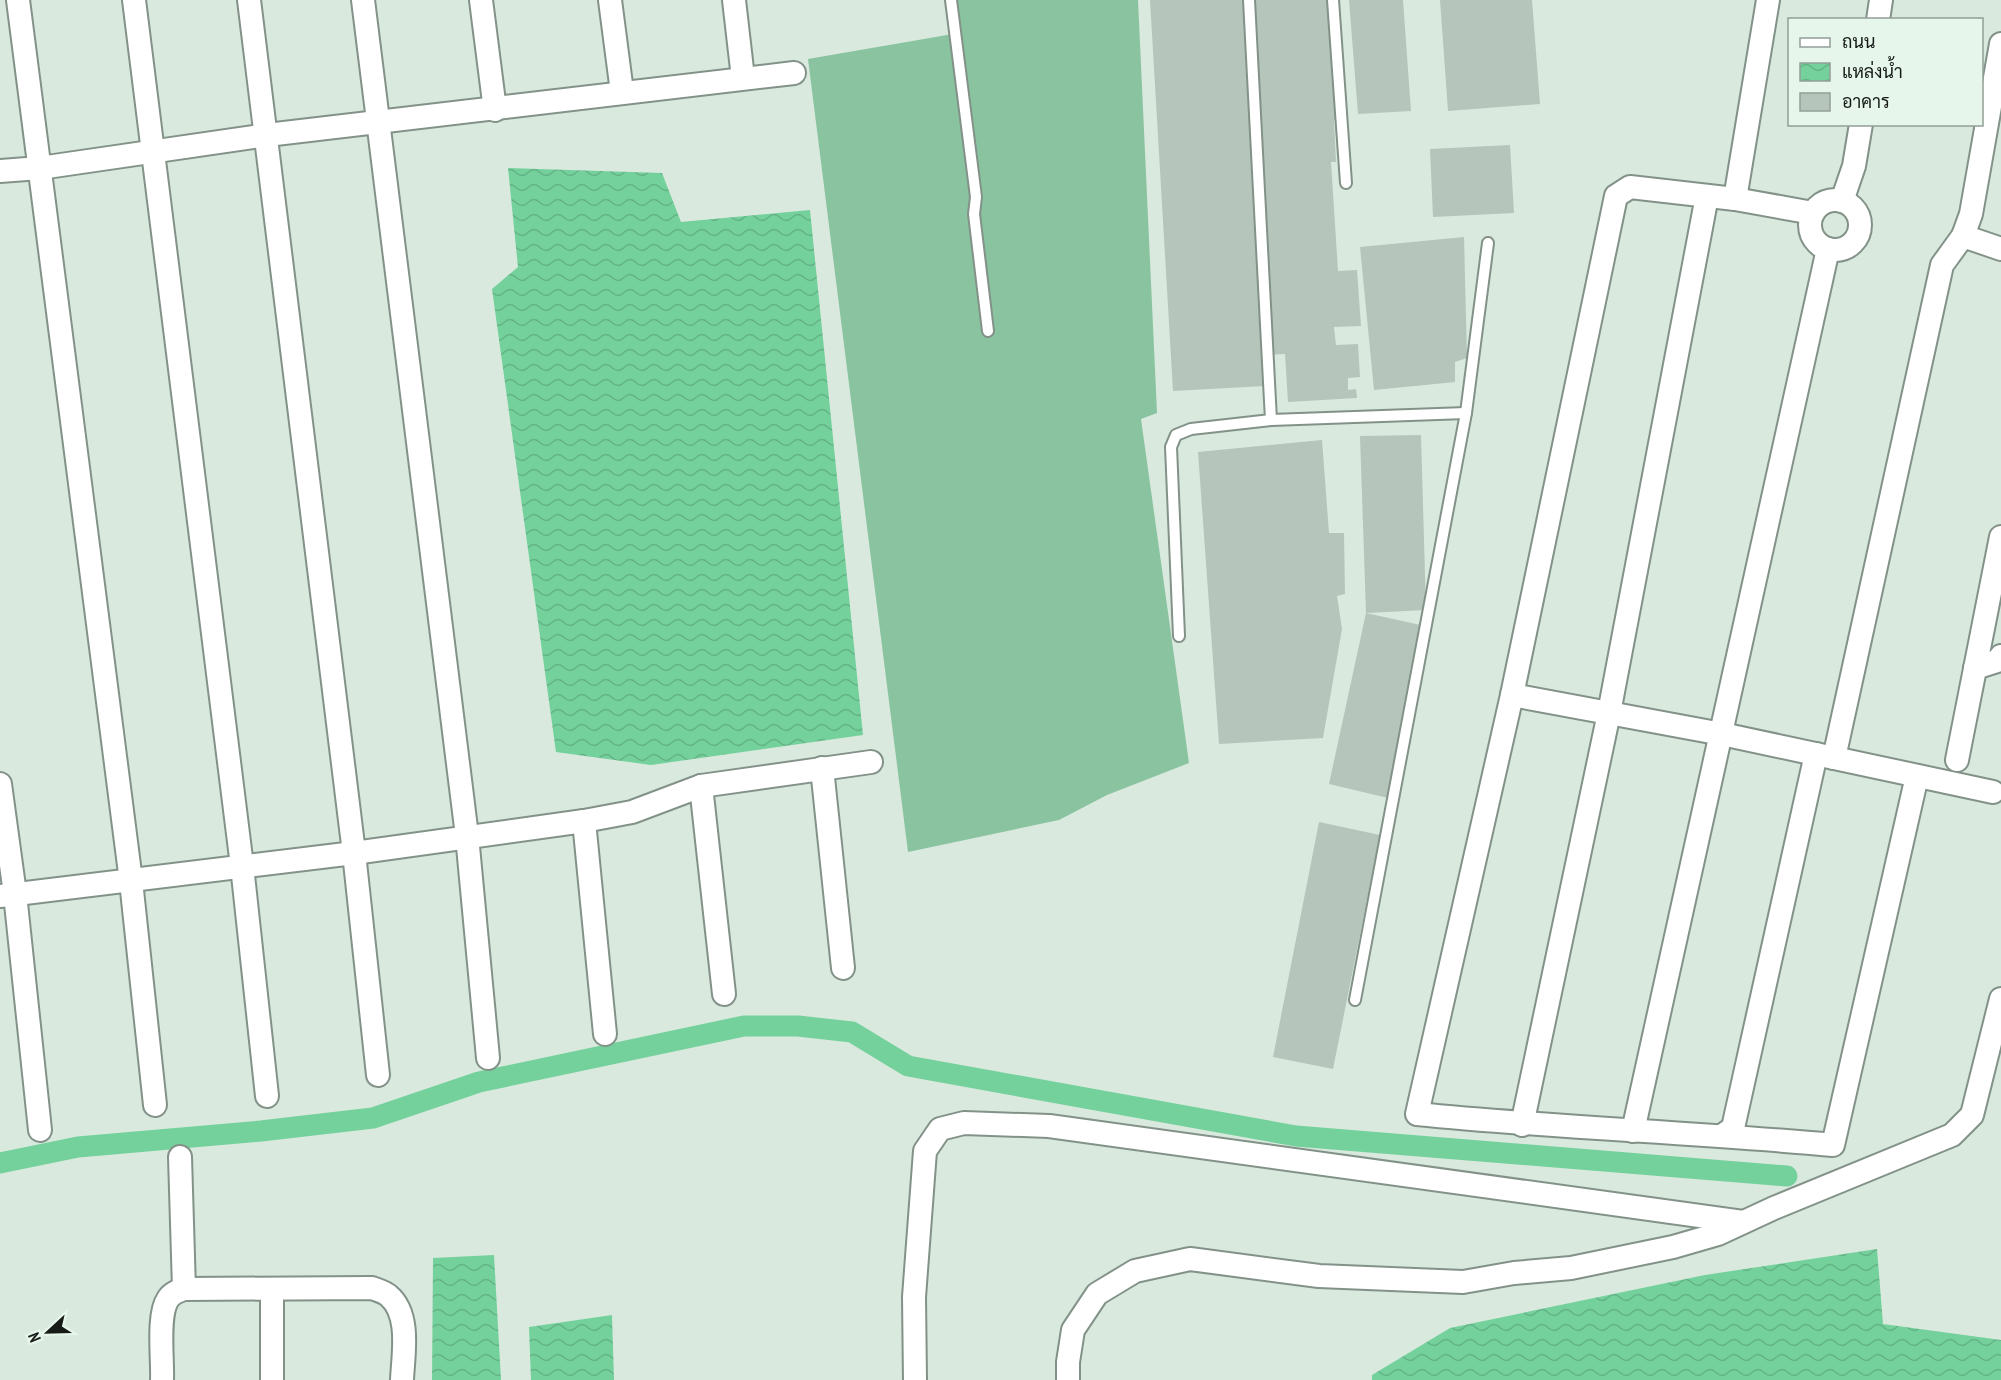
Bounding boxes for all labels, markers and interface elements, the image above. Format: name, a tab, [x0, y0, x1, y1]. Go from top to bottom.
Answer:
legend	[1788, 18, 1983, 126]
text: ถนน	[1842, 30, 1875, 53]
text: แหล่งน้ำ	[1842, 56, 1903, 83]
text: อาคาร	[1842, 90, 1890, 113]
north arrow	[18, 1302, 78, 1362]
text: N	[23, 1330, 45, 1345]

